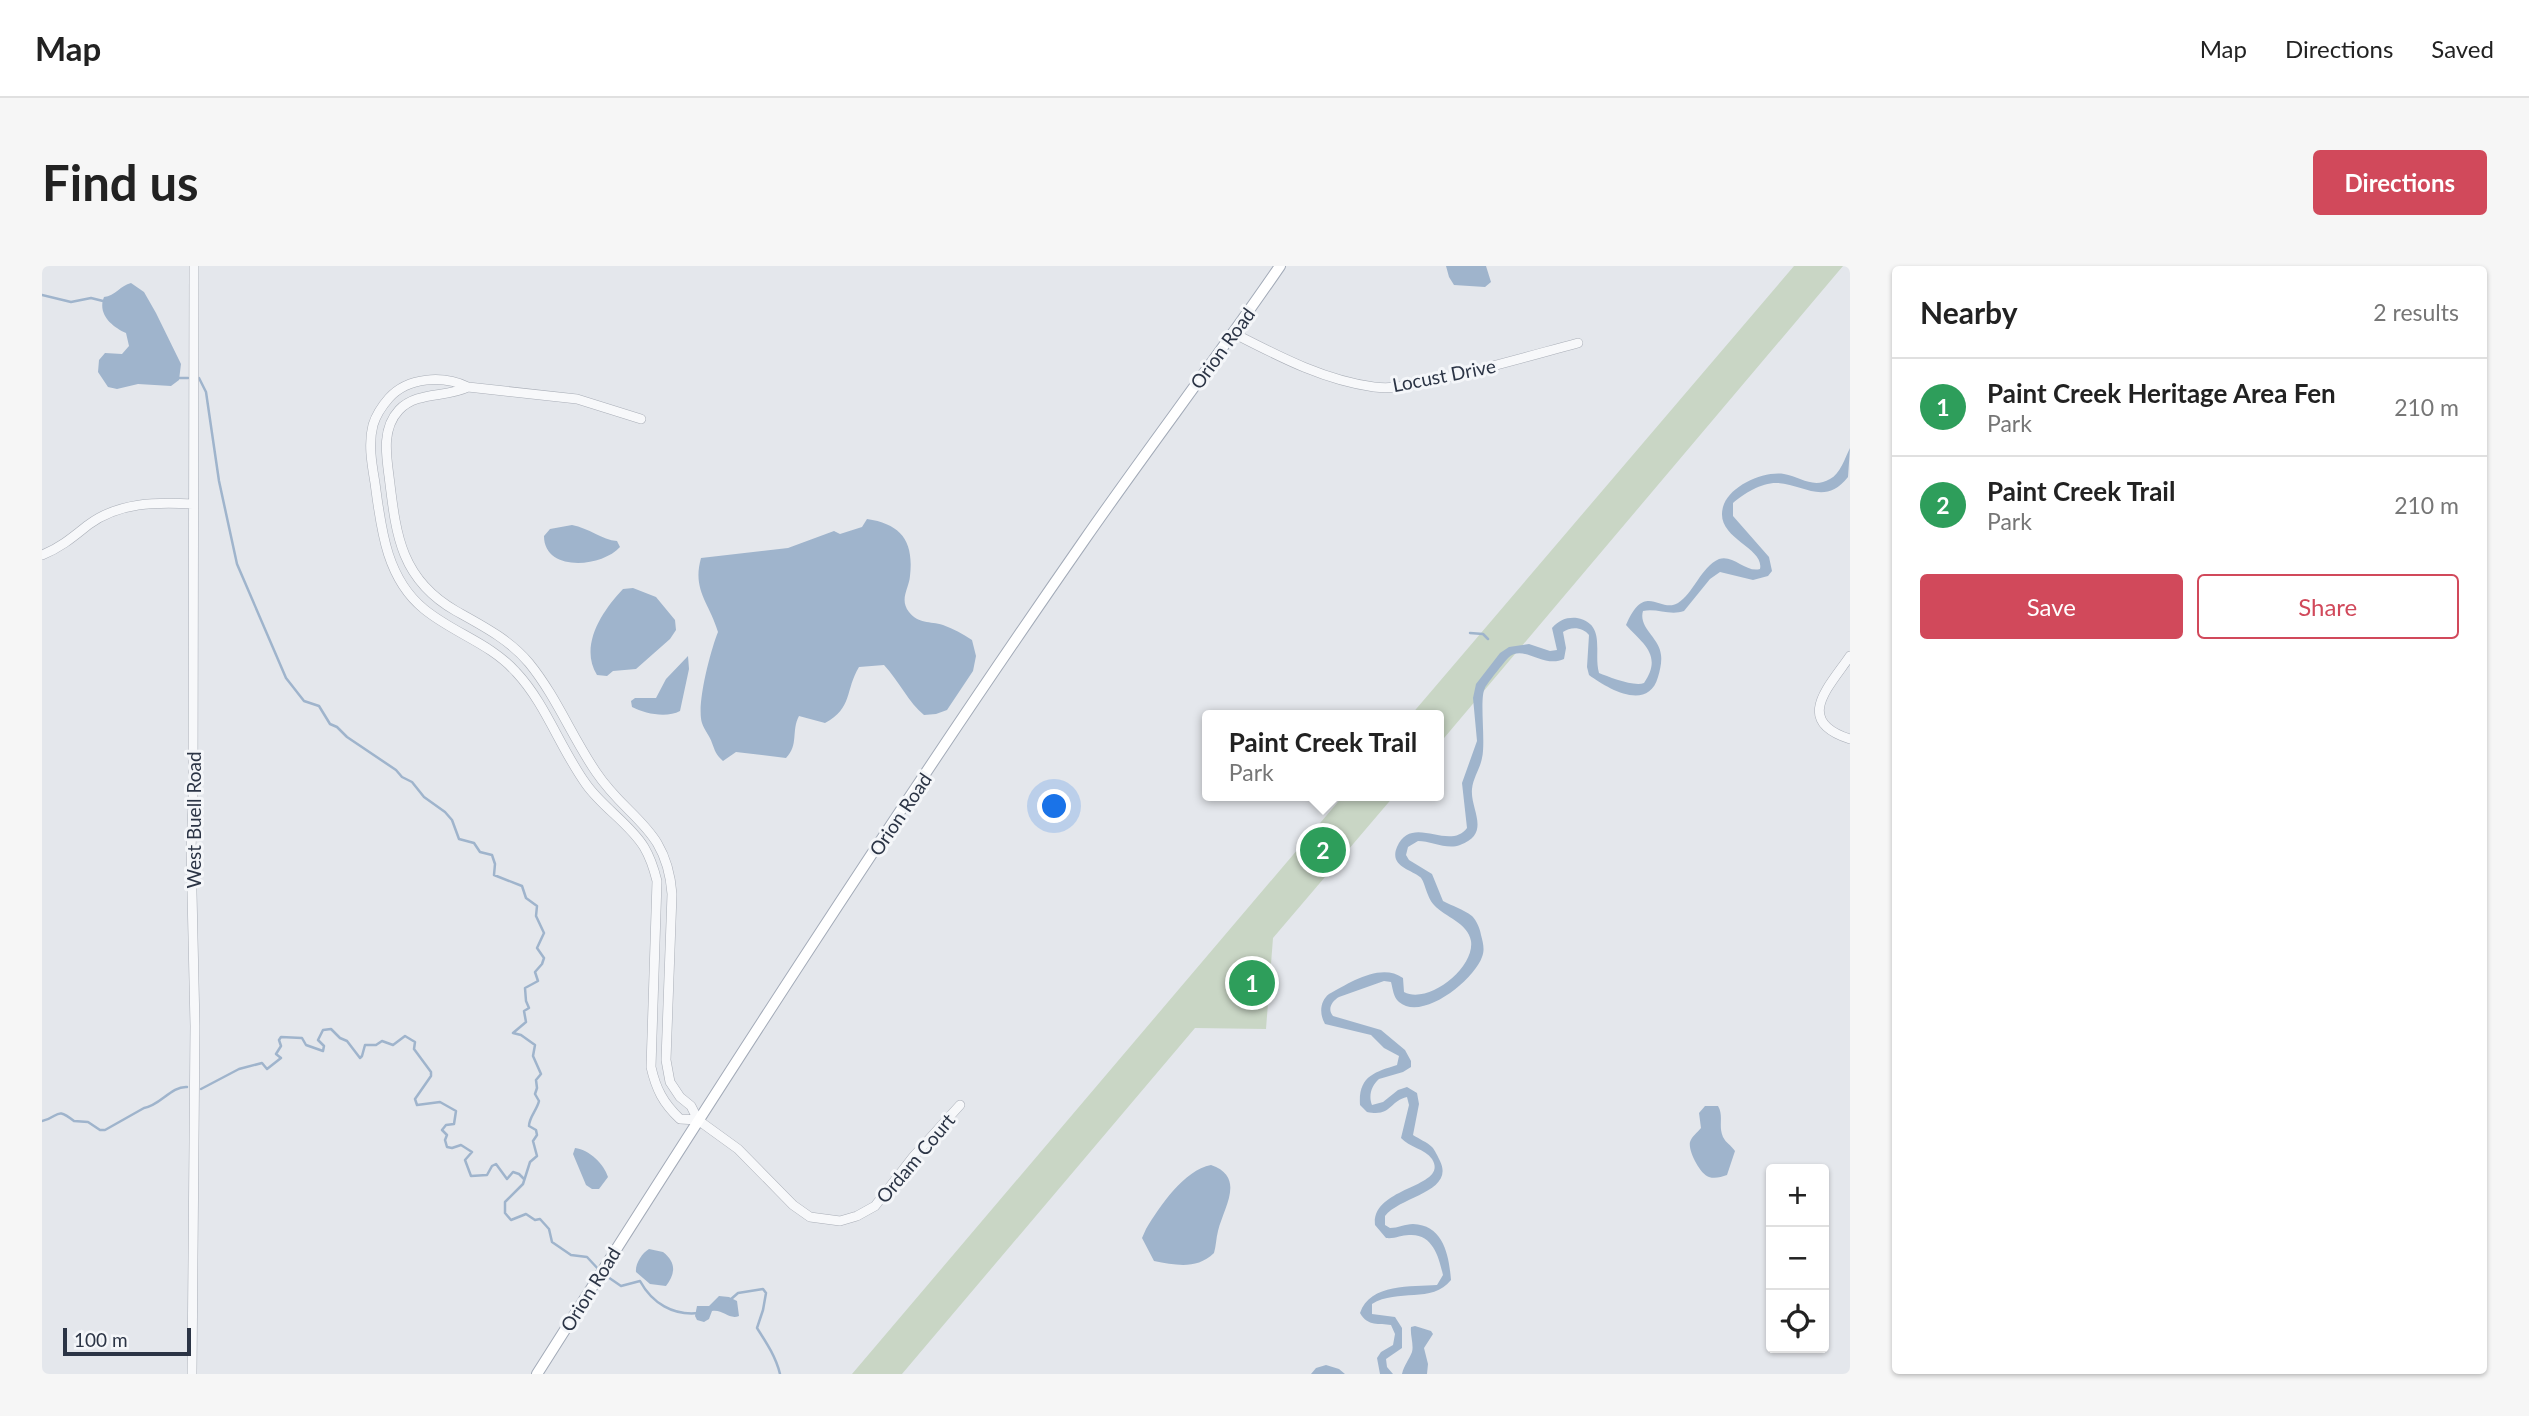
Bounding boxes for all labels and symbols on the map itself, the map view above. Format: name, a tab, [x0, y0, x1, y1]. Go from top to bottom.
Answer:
street label: Orion Road	[1185, 303, 1259, 393]
street label: Locust Drive	[1390, 354, 1498, 396]
street label: West Buell Road	[182, 751, 205, 889]
street label: Orion Road	[864, 768, 936, 860]
your location	[1037, 789, 1071, 823]
pin: 2	[1300, 824, 1346, 876]
pin: 1	[1229, 957, 1275, 1009]
street label: Ordam Court	[871, 1108, 959, 1207]
street label: Orion Road	[555, 1243, 625, 1335]
scale bar	[63, 1325, 191, 1357]

